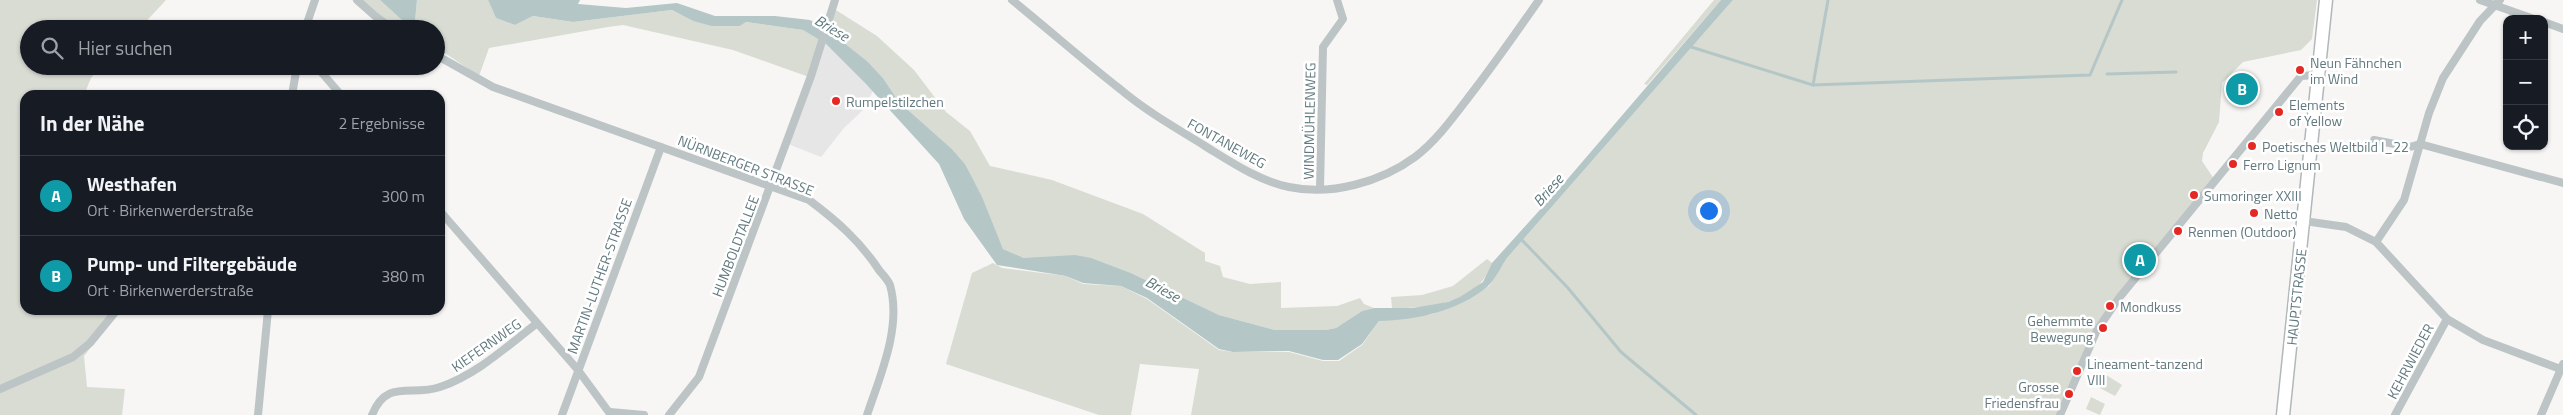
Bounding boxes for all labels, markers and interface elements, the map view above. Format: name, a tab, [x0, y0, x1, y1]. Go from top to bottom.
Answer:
water label: Briese	[810, 9, 855, 48]
map controls	[2503, 15, 2548, 150]
button: +	[2503, 15, 2548, 60]
search box	[20, 20, 445, 75]
text: Hier suchen	[78, 33, 173, 62]
icon: search	[38, 34, 66, 62]
place label: Neun Fähnchen im Wind	[2310, 52, 2402, 89]
button: −	[2503, 60, 2548, 105]
street label: WINDMÜHLENWEG	[1297, 62, 1321, 180]
marker: Neun Fähnchen im Wind	[2294, 64, 2306, 76]
pin: B	[2226, 70, 2258, 108]
place label: Rumpelstilzchen	[846, 91, 944, 112]
place label: Elements of Yellow	[2289, 94, 2345, 131]
marker: Rumpelstilzchen	[830, 95, 842, 107]
button: locate	[2503, 105, 2548, 150]
marker: Elements of Yellow	[2273, 106, 2285, 118]
text: In der Nähe	[40, 107, 145, 139]
text: 2 Ergebnisse	[338, 111, 425, 135]
street label: FONTANEWEG	[1184, 113, 1270, 173]
street label: NÜRNBERGER STRASSE	[675, 129, 817, 201]
place label: Poetisches Weltbild I_22	[2262, 136, 2409, 157]
marker: Poetisches Weltbild I_22	[2246, 140, 2258, 152]
place label: Ferro Lignum	[2243, 154, 2321, 175]
marker: Ferro Lignum	[2227, 158, 2239, 170]
water label: Briese	[1527, 168, 1569, 211]
text: Westhafen	[87, 169, 177, 198]
text: A	[51, 184, 61, 208]
text: 300 m	[381, 184, 425, 208]
place label: Sumoringer XXIII	[2204, 185, 2302, 206]
marker: Sumoringer XXIII	[2188, 189, 2200, 201]
street label: HUMBOLDTALLEE	[706, 192, 764, 300]
street label: MARTIN-LUTHER-STRASSE	[561, 195, 637, 357]
text: Ort · Birkenwerderstraße	[87, 198, 254, 222]
your location	[1696, 198, 1722, 224]
place label: Netto	[2264, 203, 2298, 224]
marker: Netto	[2248, 207, 2260, 219]
place label: Renmen (Outdoor)	[2188, 221, 2296, 242]
marker: Renmen (Outdoor)	[2172, 225, 2184, 237]
pin: A	[2124, 241, 2156, 279]
street label: HAUPTSTRASSE	[2280, 247, 2312, 346]
text: Pump- und Filtergebäude	[87, 249, 297, 278]
text: B	[51, 264, 61, 288]
text: 380 m	[381, 264, 425, 288]
water label: Briese	[1141, 270, 1186, 308]
text: Ort · Birkenwerderstraße	[87, 278, 254, 302]
place label: Mondkuss	[2120, 296, 2181, 317]
marker: Mondkuss	[2104, 300, 2116, 312]
place label: Gehemmte Bewegung	[2027, 310, 2093, 347]
street label: KIEFERNWEG	[447, 313, 525, 377]
street label: KEHRWIEDER	[2381, 320, 2439, 402]
marker: Gehemmte Bewegung	[2097, 322, 2109, 334]
place label: Lineament-tanzend VIII	[2087, 353, 2203, 390]
marker: Lineament-tanzend VIII	[2071, 365, 2083, 377]
place label: Grosse Friedensfrau	[1985, 376, 2059, 413]
marker: Grosse Friedensfrau	[2063, 388, 2075, 400]

